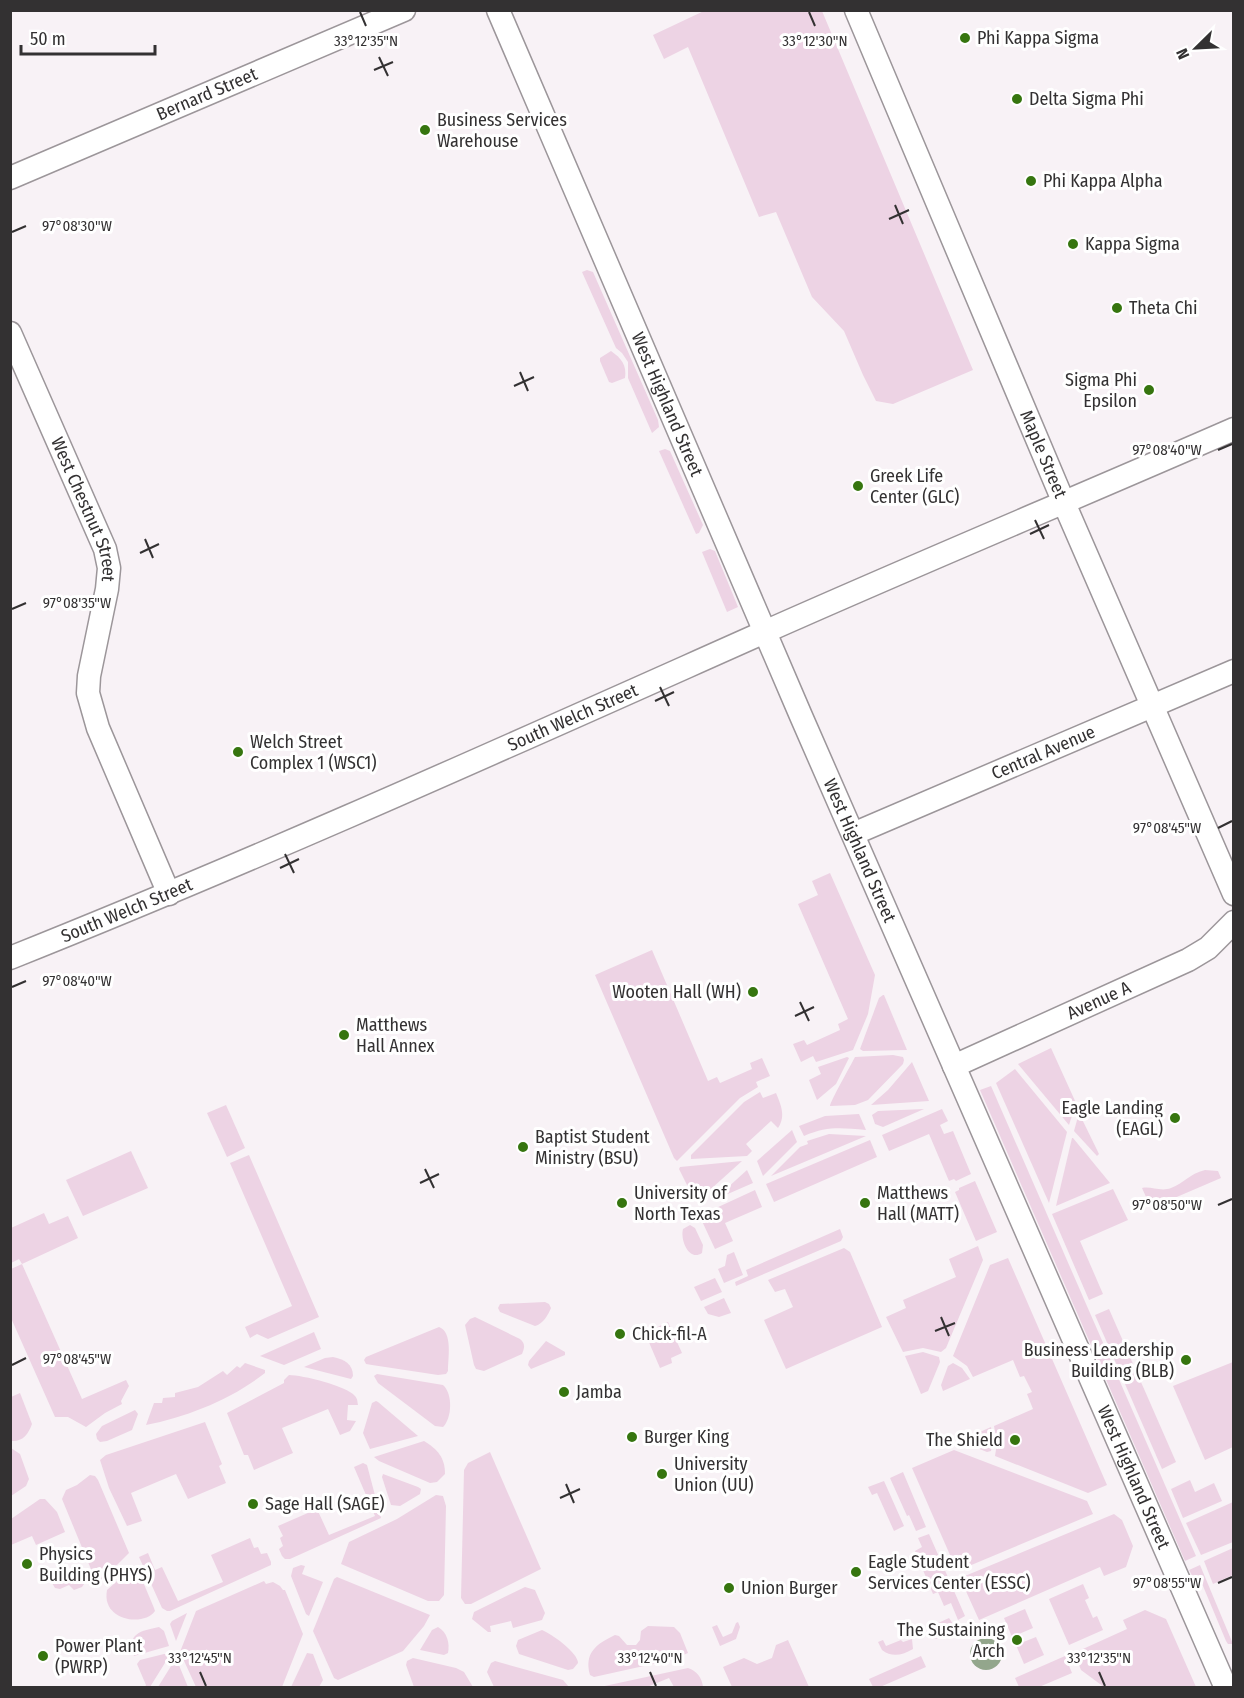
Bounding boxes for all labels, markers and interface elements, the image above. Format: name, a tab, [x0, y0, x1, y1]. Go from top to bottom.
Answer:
scale bar	[21, 18, 154, 56]
north arrow	[1166, 18, 1226, 78]
place label: Phi Kappa Sigma	[977, 27, 1099, 49]
text: 50 m	[30, 28, 66, 50]
marker: Phi Kappa Sigma	[958, 31, 972, 45]
text: 33°12'35"N	[334, 32, 398, 50]
text: 33°12'30"N	[782, 32, 848, 50]
text: N	[1172, 46, 1193, 62]
street label: Bernard Street	[153, 63, 261, 125]
place label: Delta Sigma Phi	[1029, 88, 1144, 110]
marker: Delta Sigma Phi	[1010, 92, 1024, 106]
place label: Business Services Warehouse	[437, 109, 567, 152]
marker: Business Services Warehouse	[418, 123, 432, 137]
place label: Phi Kappa Alpha	[1043, 170, 1163, 192]
marker: Phi Kappa Alpha	[1024, 174, 1038, 188]
text: 97°08'30"W	[42, 217, 112, 235]
place label: Kappa Sigma	[1085, 233, 1180, 255]
marker: Kappa Sigma	[1066, 237, 1080, 251]
place label: Theta Chi	[1129, 297, 1198, 319]
marker: Theta Chi	[1110, 301, 1124, 315]
street label: West Highland Street	[627, 329, 708, 480]
place label: Sigma Phi Epsilon	[1065, 369, 1137, 412]
marker: Sigma Phi Epsilon	[1142, 383, 1156, 397]
street label: Maple Street	[1015, 407, 1072, 501]
street label: West Chestnut Street	[46, 434, 120, 583]
text: 97°08'40"W	[1132, 441, 1202, 459]
place label: Greek Life Center (GLC)	[870, 465, 959, 508]
marker: Greek Life Center (GLC)	[851, 479, 865, 493]
text: 97°08'35"W	[43, 594, 111, 612]
street label: South Welch Street	[504, 679, 641, 756]
street label: Central Avenue	[988, 721, 1099, 784]
place label: Welch Street Complex 1 (WSC1)	[250, 731, 376, 774]
marker: Welch Street Complex 1 (WSC1)	[231, 745, 245, 759]
street label: West Highland Street	[819, 775, 901, 926]
text: 97°08'45"W	[1133, 819, 1201, 837]
street label: South Welch Street	[58, 873, 196, 947]
text: 97°08'40"W	[42, 972, 112, 990]
street label: Avenue A	[1063, 976, 1135, 1024]
place label: Wooten Hall (WH)	[612, 981, 741, 1003]
marker: Wooten Hall (WH)	[746, 985, 760, 999]
place label: Matthews Hall Annex	[356, 1014, 434, 1057]
marker: Matthews Hall Annex	[337, 1028, 351, 1042]
place label: Eagle Landing (EAGL)	[1062, 1097, 1164, 1140]
marker: Eagle Landing (EAGL)	[1168, 1111, 1182, 1125]
place label: Baptist Student Ministry (BSU)	[535, 1126, 650, 1169]
marker: Baptist Student Ministry (BSU)	[516, 1140, 530, 1154]
place label: University of North Texas	[634, 1182, 728, 1225]
place label: Matthews Hall (MATT)	[877, 1182, 959, 1225]
marker: University of North Texas	[615, 1196, 629, 1210]
marker: Matthews Hall (MATT)	[858, 1196, 872, 1210]
text: 97°08'50"W	[1132, 1196, 1202, 1214]
place label: Chick-fil-A	[632, 1323, 707, 1345]
marker: Chick-fil-A	[613, 1327, 627, 1341]
place label: Business Leadership Building (BLB)	[1024, 1339, 1174, 1382]
text: 97°08'45"W	[43, 1350, 111, 1368]
marker: Business Leadership Building (BLB)	[1179, 1353, 1193, 1367]
place label: Jamba	[576, 1381, 622, 1403]
marker: Jamba	[557, 1385, 571, 1399]
street label: West Highland Street	[1093, 1402, 1175, 1553]
place label: Burger King	[644, 1426, 729, 1448]
place label: The Shield	[926, 1429, 1003, 1451]
marker: Burger King	[625, 1430, 639, 1444]
marker: The Shield	[1008, 1433, 1022, 1447]
place label: University Union (UU)	[674, 1453, 754, 1496]
marker: University Union (UU)	[655, 1467, 669, 1481]
place label: Sage Hall (SAGE)	[265, 1493, 385, 1515]
marker: Sage Hall (SAGE)	[246, 1497, 260, 1511]
place label: Physics Building (PHYS)	[39, 1543, 152, 1586]
place label: Eagle Student Services Center (ESSC)	[868, 1551, 1031, 1594]
marker: Physics Building (PHYS)	[20, 1557, 34, 1571]
marker: Eagle Student Services Center (ESSC)	[849, 1565, 863, 1579]
text: 97°08'55"W	[1133, 1574, 1201, 1592]
place label: Union Burger	[741, 1577, 838, 1599]
marker: Union Burger	[722, 1581, 736, 1595]
place label: The Sustaining Arch	[897, 1619, 1006, 1662]
marker: The Sustaining Arch	[1010, 1633, 1024, 1647]
place label: Power Plant (PWRP)	[55, 1635, 143, 1678]
marker: Power Plant (PWRP)	[36, 1649, 50, 1663]
text: 33°12'45"N	[168, 1649, 232, 1667]
text: 33°12'40"N	[617, 1649, 683, 1667]
text: 33°12'35"N	[1067, 1649, 1131, 1667]

